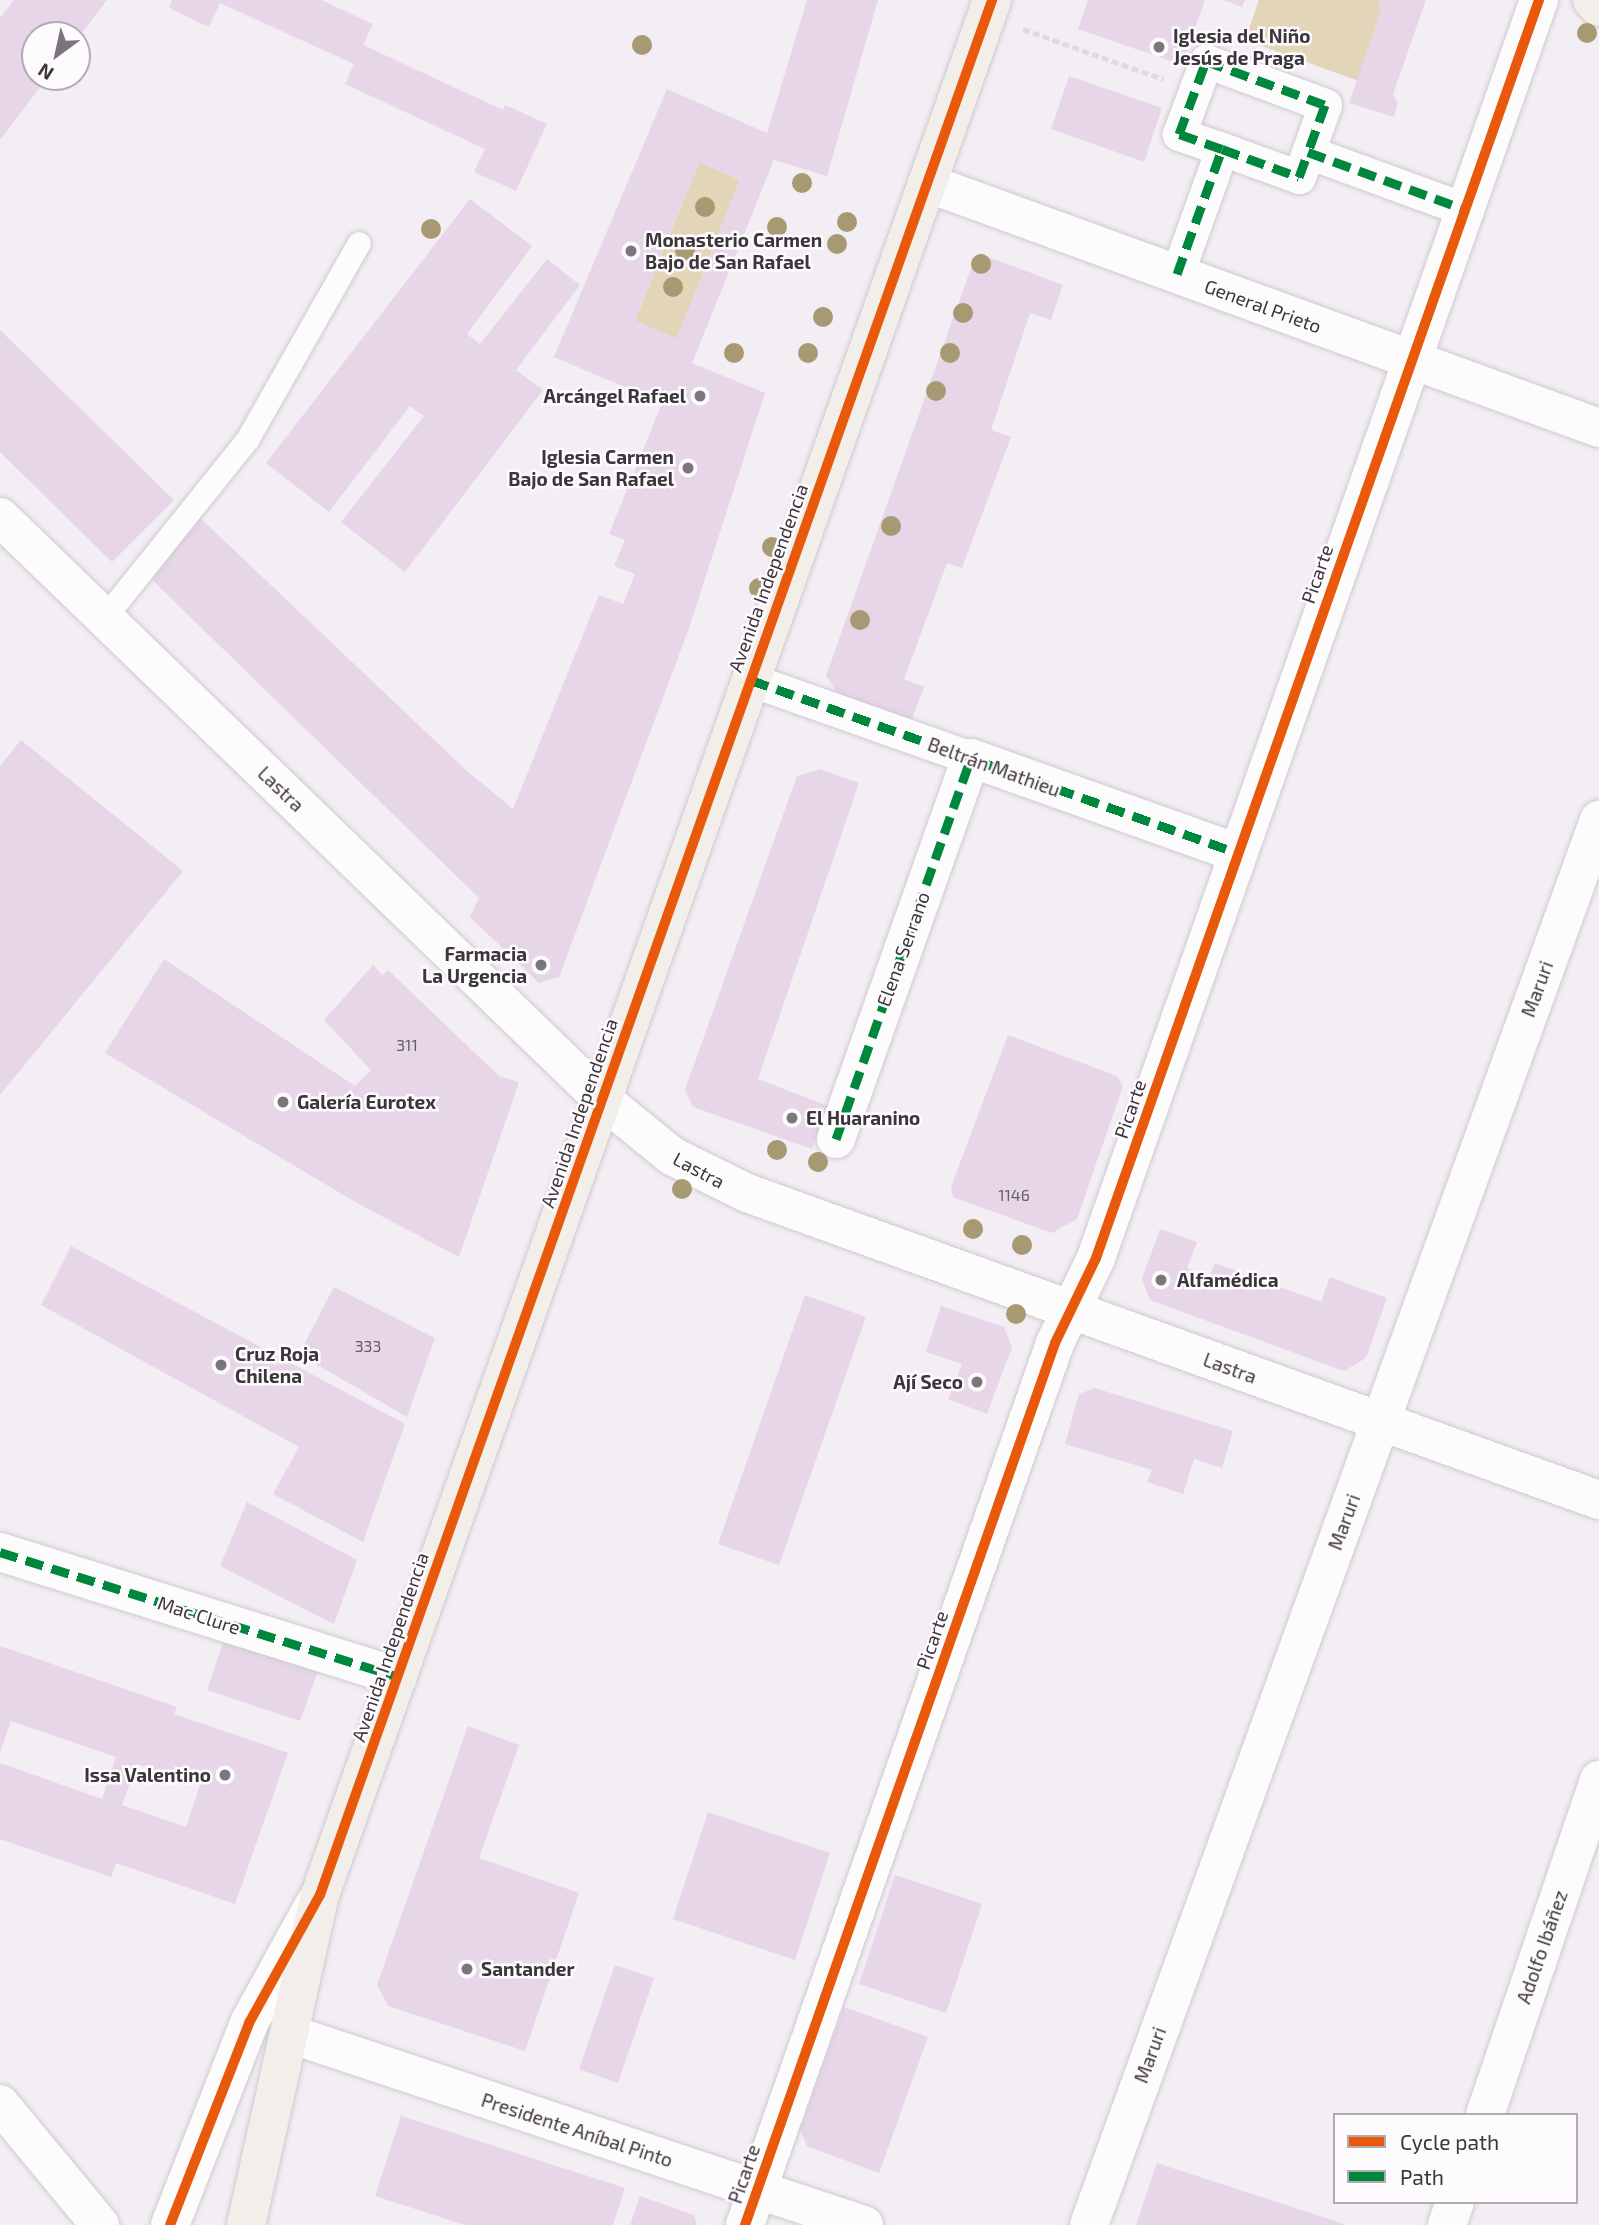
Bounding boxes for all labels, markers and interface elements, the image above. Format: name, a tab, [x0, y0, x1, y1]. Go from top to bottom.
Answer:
north arrow	[21, 21, 91, 91]
place label: Iglesia del Niño Jesús de Praga	[1173, 25, 1311, 69]
marker: Iglesia del Niño Jesús de Praga	[1151, 39, 1167, 55]
text: N	[33, 59, 57, 86]
place label: Monasterio Carmen Bajo de San Rafael	[645, 229, 822, 273]
marker: Monasterio Carmen Bajo de San Rafael	[623, 243, 639, 259]
street label: General Prieto	[1201, 274, 1325, 338]
place label: Arcángel Rafael	[543, 385, 686, 407]
marker: Arcángel Rafael	[692, 388, 708, 404]
place label: Iglesia Carmen Bajo de San Rafael	[508, 446, 674, 490]
marker: Iglesia Carmen Bajo de San Rafael	[680, 460, 696, 476]
street label: Avenida Independencia	[723, 481, 813, 675]
street label: Picarte	[1296, 542, 1338, 606]
street label: Beltrán Mathieu	[925, 732, 1063, 802]
street label: Lastra	[253, 762, 309, 816]
street label: Elena Serrano	[872, 888, 934, 1010]
place label: Farmacia La Urgencia	[422, 943, 527, 987]
marker: Farmacia La Urgencia	[533, 957, 549, 973]
street label: Maruri	[1516, 958, 1558, 1020]
street label: Avenida Independencia	[536, 1015, 622, 1211]
house number: 311	[396, 1035, 418, 1055]
street label: Picarte	[1109, 1077, 1151, 1141]
place label: Galería Eurotex	[297, 1091, 436, 1113]
marker: Galería Eurotex	[275, 1094, 291, 1110]
place label: El Huaranino	[806, 1107, 921, 1129]
marker: El Huaranino	[784, 1110, 800, 1126]
street label: Lastra	[669, 1147, 729, 1193]
house number: 1146	[998, 1185, 1030, 1205]
place label: Alfamédica	[1177, 1269, 1278, 1291]
marker: Alfamédica	[1151, 1270, 1171, 1290]
house number: 333	[355, 1336, 381, 1356]
place label: Cruz Roja Chilena	[235, 1343, 319, 1387]
street label: Lastra	[1200, 1348, 1260, 1388]
marker: Cruz Roja Chilena	[213, 1357, 229, 1373]
place label: Ají Seco	[893, 1371, 963, 1393]
marker: Ají Seco	[969, 1374, 985, 1390]
street label: Maruri	[1323, 1491, 1365, 1553]
street label: Avenida Independencia	[347, 1549, 433, 1745]
street label: Mac Clure	[155, 1591, 243, 1639]
street label: Picarte	[911, 1608, 953, 1672]
place label: Issa Valentino	[84, 1764, 211, 1786]
marker: Issa Valentino	[217, 1767, 233, 1783]
street label: Adolfo Ibáñez	[1512, 1887, 1572, 2007]
place label: Santander	[481, 1958, 575, 1980]
marker: Santander	[459, 1961, 475, 1977]
street label: Maruri	[1129, 2024, 1171, 2086]
street label: Presidente Aníbal Pinto	[478, 2088, 676, 2172]
legend	[1333, 2113, 1578, 2204]
text: Cycle path	[1400, 2129, 1499, 2154]
street label: Picarte	[723, 2142, 765, 2206]
text: Path	[1400, 2164, 1444, 2189]

